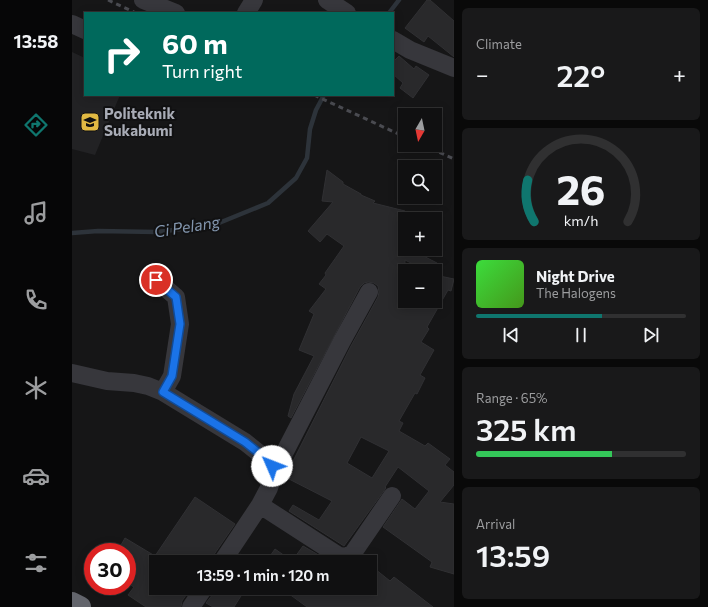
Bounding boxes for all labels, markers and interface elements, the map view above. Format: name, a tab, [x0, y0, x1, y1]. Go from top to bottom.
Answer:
text: 60 m	[162, 26, 228, 60]
icon: right	[96, 28, 148, 80]
text: 13:58	[13, 30, 59, 52]
text: Climate	[476, 36, 522, 52]
text: 22°	[556, 56, 605, 93]
text: Turn right	[162, 60, 242, 82]
text: −	[476, 61, 489, 88]
text: +	[673, 61, 686, 88]
place label: Politeknik Sukabumi	[104, 104, 175, 139]
north arrow	[398, 108, 442, 152]
map controls	[398, 108, 442, 308]
icon: directions	[22, 111, 50, 139]
school or university icon: Politeknik Sukabumi	[79, 111, 101, 133]
button: search	[398, 160, 442, 204]
text: 26	[556, 162, 606, 213]
icon: music	[22, 199, 50, 227]
text: km/h	[564, 210, 598, 228]
water label: Ci Pelang	[153, 211, 223, 241]
button: +	[398, 212, 442, 256]
pin	[139, 263, 173, 297]
button: −	[398, 264, 442, 308]
text: Night Drive	[536, 267, 615, 285]
icon: arrive	[145, 269, 167, 291]
text: The Halogens	[536, 285, 616, 301]
icon: phone	[22, 286, 50, 314]
icon: previous	[500, 324, 522, 346]
icon: pause	[570, 324, 592, 346]
icon: next	[640, 324, 662, 346]
icon: climate	[22, 374, 50, 402]
text: Range · 65%	[476, 390, 548, 406]
text: 325 km	[476, 410, 576, 447]
position arrow	[251, 445, 293, 487]
icon: car	[22, 462, 50, 490]
text: Arrival	[476, 516, 515, 532]
text: 13:59	[476, 536, 550, 573]
speed limit sign: 30	[84, 543, 136, 595]
icon: filters	[22, 549, 50, 577]
text: 13:59 · 1 min · 120 m	[197, 566, 329, 584]

